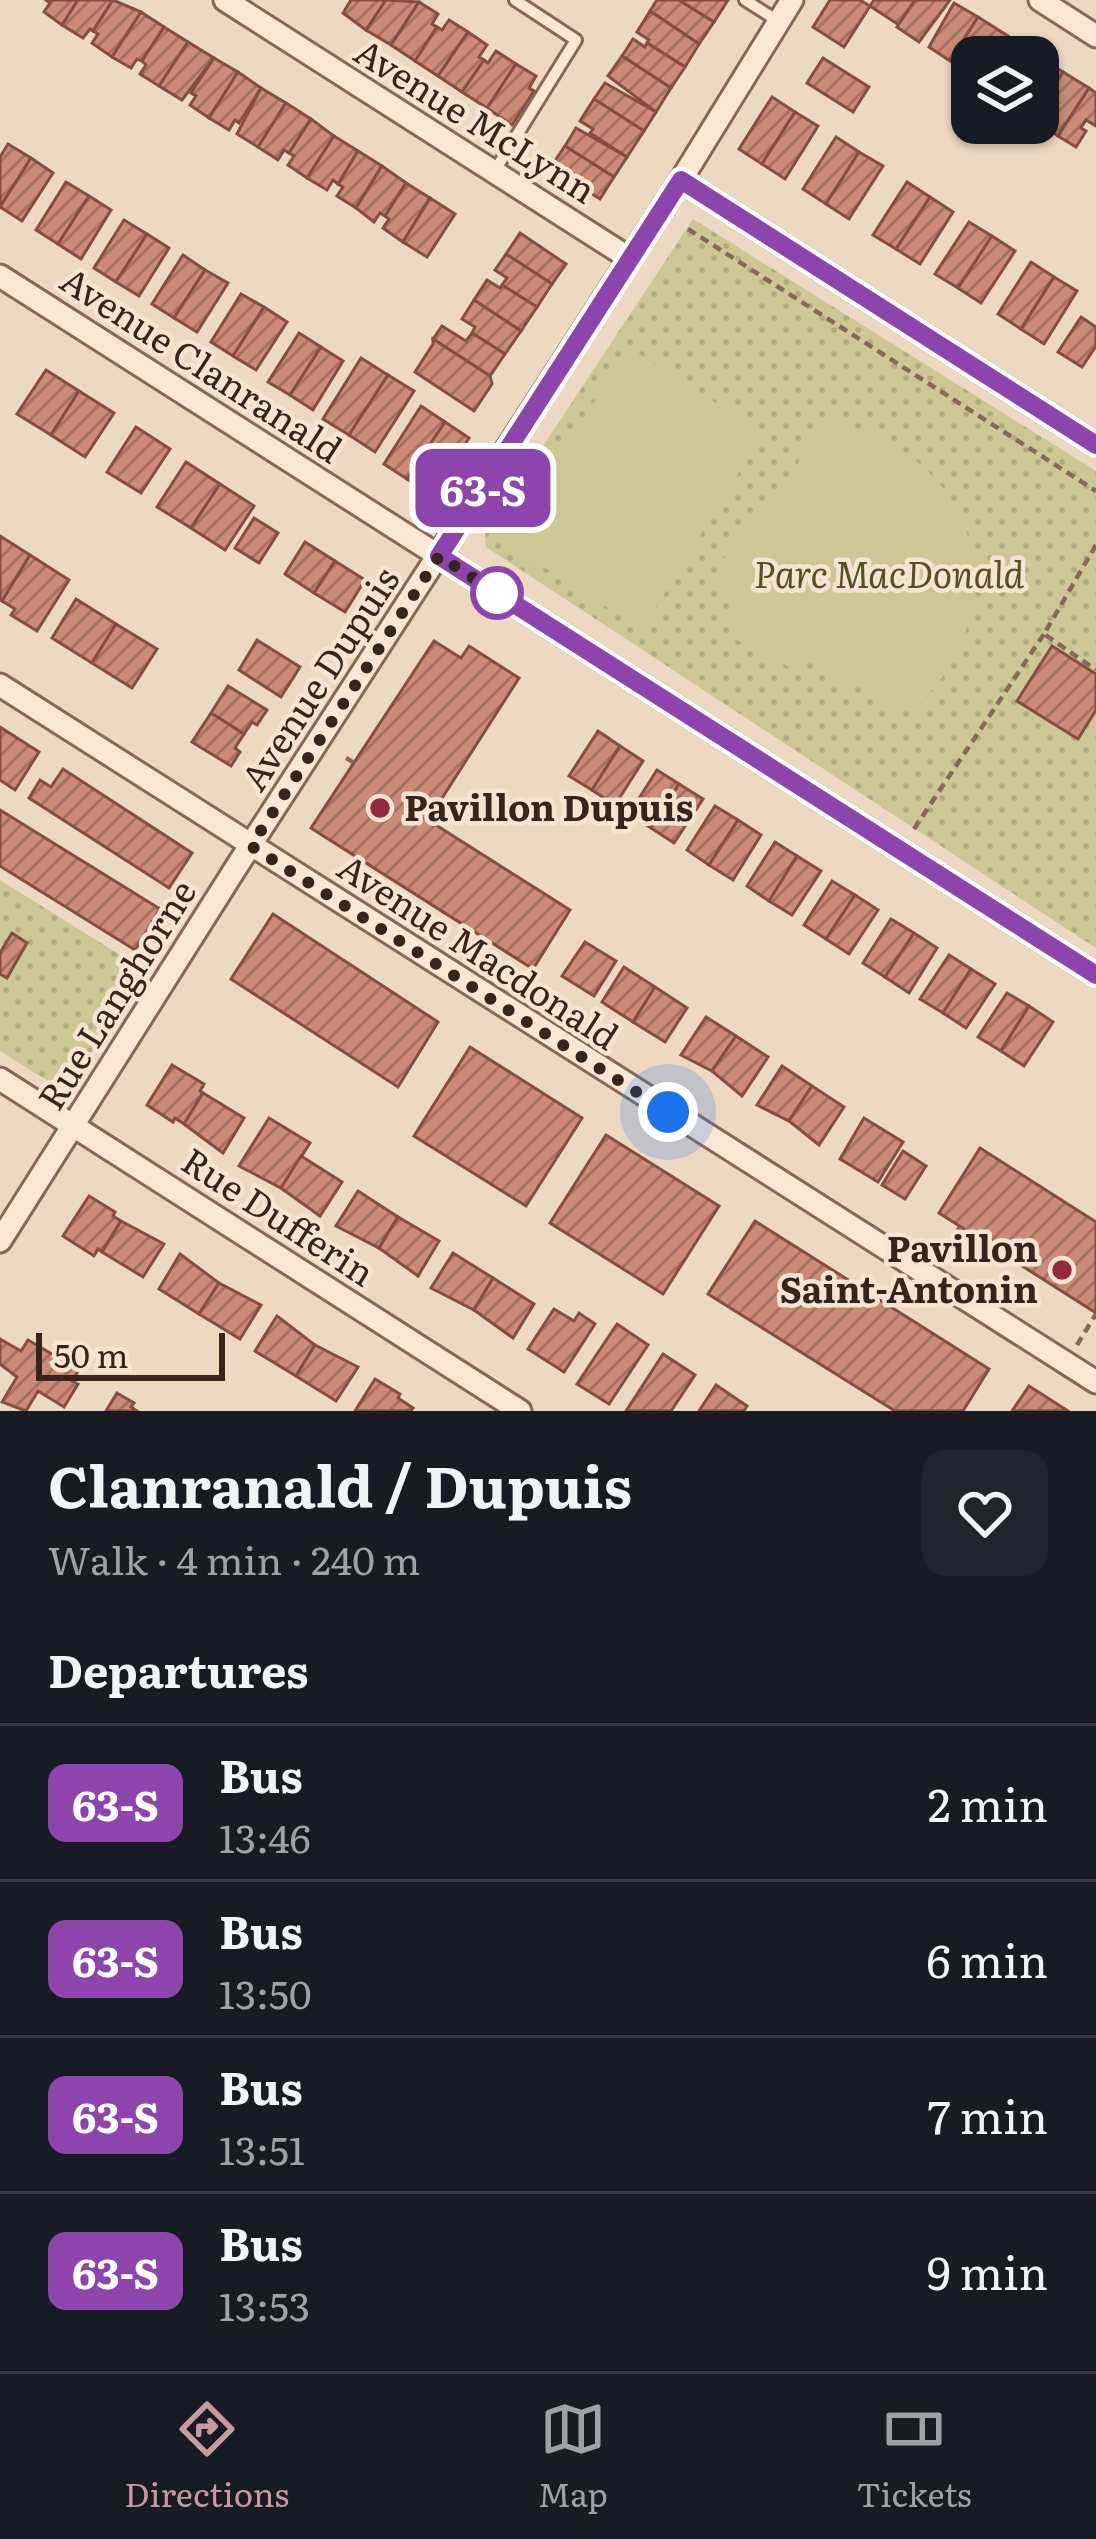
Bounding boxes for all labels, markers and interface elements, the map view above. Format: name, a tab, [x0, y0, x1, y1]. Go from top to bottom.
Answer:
street label: Avenue McLynn	[345, 23, 607, 214]
map controls	[951, 36, 1059, 144]
button: layers	[951, 36, 1059, 144]
street label: Avenue Clanranald	[51, 252, 354, 474]
line badge: 63-S	[399, 449, 567, 527]
text: 63-S	[439, 457, 527, 519]
park label: Parc MacDonald	[754, 546, 1024, 599]
street label: Avenue Dupuis	[226, 555, 410, 800]
unlabelled marker	[472, 568, 522, 618]
place label: Pavillon Dupuis	[404, 779, 694, 832]
marker: Pavillon Dupuis	[367, 795, 393, 821]
street label: Avenue Macdonald	[329, 839, 630, 1061]
street label: Rue Langhorne	[23, 868, 207, 1119]
your location	[638, 1082, 698, 1142]
street label: Rue Dufferin	[173, 1133, 386, 1297]
place label: Pavillon Saint-Antonin	[780, 1220, 1038, 1314]
marker: Pavillon Saint-Antonin	[1049, 1257, 1075, 1283]
scale bar	[36, 1327, 225, 1380]
text: 50 m	[54, 1329, 128, 1378]
text: Clanranald / Dupuis	[48, 1441, 632, 1526]
button: heart	[922, 1450, 1048, 1576]
text: Walk · 4 min · 240 m	[48, 1529, 420, 1587]
text: Departures	[48, 1635, 309, 1702]
text: Bus	[219, 1740, 303, 1807]
text: 2 min	[928, 1769, 1048, 1836]
text: 63-S	[72, 1772, 159, 1834]
text: 13:46	[219, 1807, 311, 1865]
text: Bus	[219, 1896, 303, 1963]
text: 6 min	[926, 1925, 1048, 1992]
text: 63-S	[72, 1928, 159, 1990]
text: 13:50	[219, 1963, 311, 2021]
text: Bus	[219, 2052, 303, 2119]
text: 7 min	[928, 2081, 1048, 2148]
text: 63-S	[72, 2084, 159, 2146]
text: 13:51	[219, 2119, 305, 2177]
text: Bus	[219, 2208, 303, 2275]
text: 9 min	[927, 2237, 1048, 2304]
text: 63-S	[72, 2240, 159, 2302]
text: 13:53	[219, 2275, 310, 2333]
tab: Directions	[124, 2396, 289, 2517]
tab: Map	[538, 2396, 608, 2517]
tab: Tickets	[857, 2396, 972, 2517]

